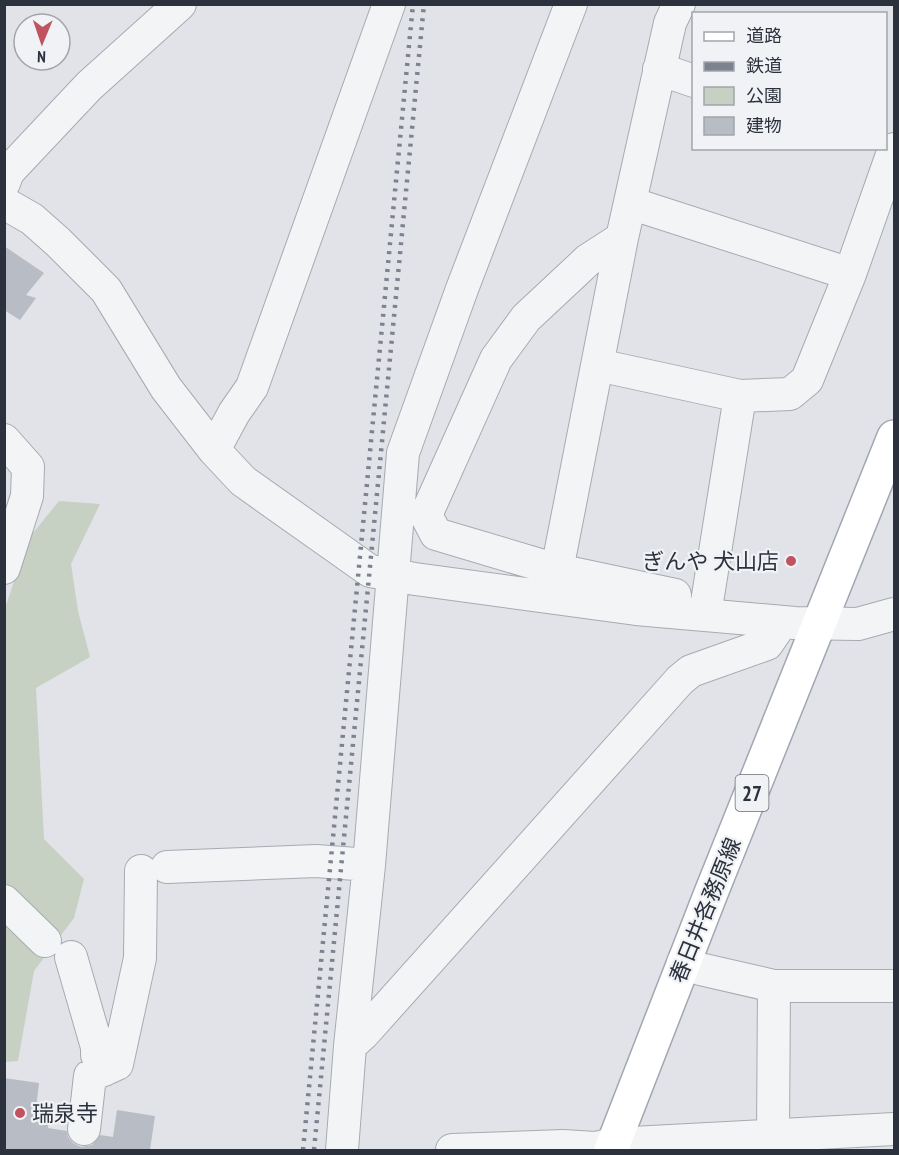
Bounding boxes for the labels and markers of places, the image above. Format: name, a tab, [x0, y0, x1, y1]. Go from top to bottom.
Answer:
place label: ぎんや 犬山店	[642, 547, 779, 575]
marker: ぎんや 犬山店	[784, 554, 798, 568]
place label: 瑞泉寺	[32, 1099, 98, 1127]
marker: 瑞泉寺	[13, 1106, 27, 1120]

